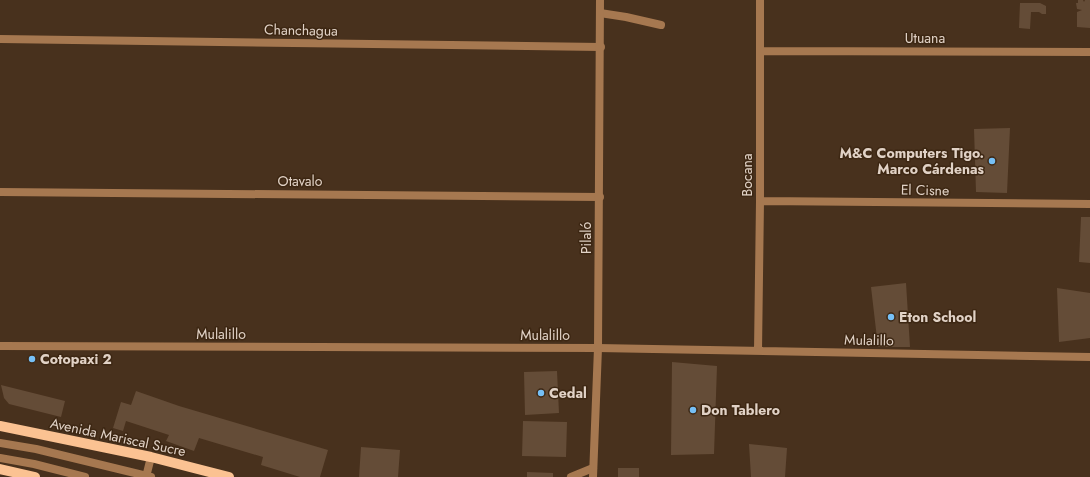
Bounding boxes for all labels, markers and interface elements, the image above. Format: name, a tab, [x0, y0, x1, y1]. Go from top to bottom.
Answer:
street label: Chanchagua	[264, 19, 338, 41]
street label: Utuana	[905, 28, 945, 48]
place label: M&C Computers Tigo. Marco Cárdenas	[840, 143, 985, 179]
street label: Bocana	[737, 154, 757, 196]
marker: M&C Computers Tigo. Marco Cárdenas	[987, 156, 997, 166]
street label: Otavalo	[278, 171, 323, 191]
street label: El Cisne	[901, 180, 949, 200]
street label: Pilaló	[576, 222, 596, 254]
place label: Eton School	[899, 307, 976, 327]
marker: Eton School	[886, 312, 896, 322]
street label: Mulalillo	[196, 324, 246, 344]
street label: Mulalillo	[520, 325, 570, 345]
street label: Mulalillo	[844, 330, 894, 350]
place label: Cotopaxi 2	[40, 349, 112, 369]
marker: Cotopaxi 2	[27, 354, 37, 364]
place label: Cedal	[549, 383, 587, 403]
marker: Cedal	[536, 388, 546, 398]
place label: Don Tablero	[701, 400, 780, 420]
marker: Don Tablero	[688, 405, 698, 415]
street label: Avenida Mariscal Sucre	[48, 413, 188, 461]

